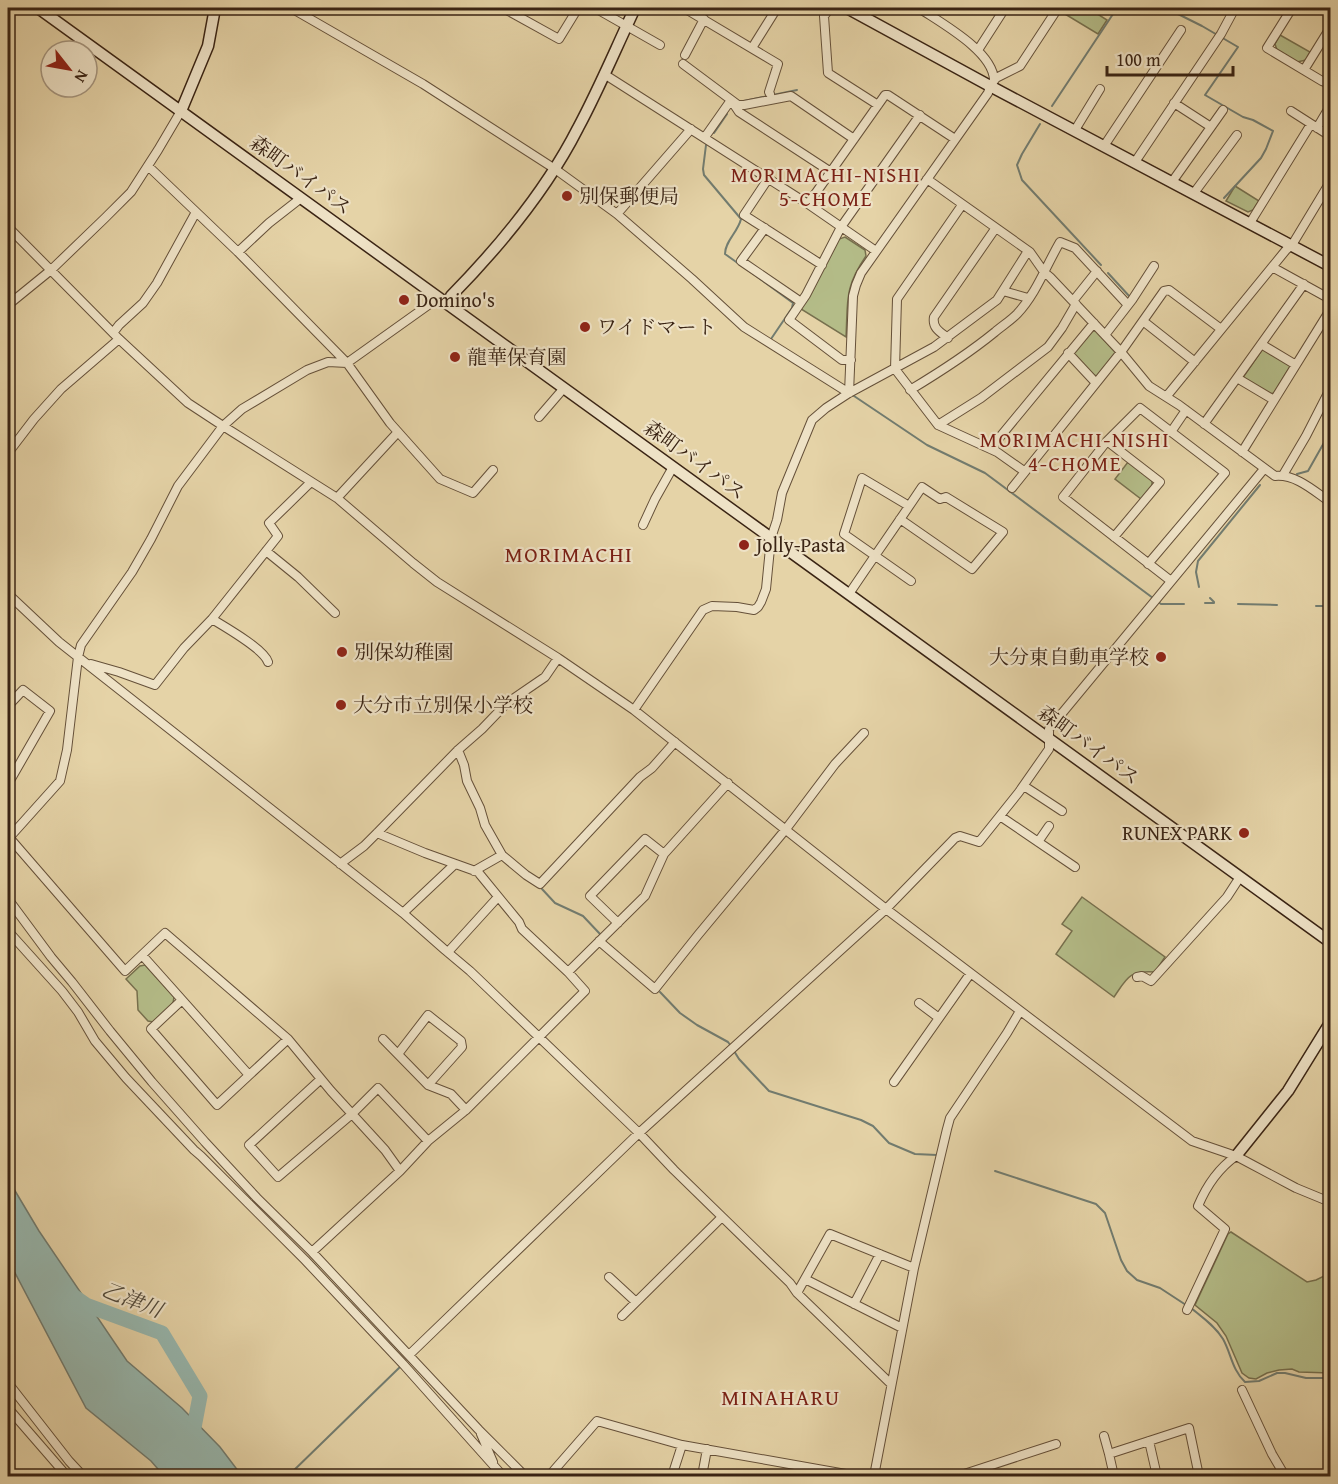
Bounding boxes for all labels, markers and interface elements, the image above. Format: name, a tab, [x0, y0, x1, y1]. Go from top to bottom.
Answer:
north arrow	[39, 39, 99, 99]
scale bar	[1107, 39, 1233, 77]
text: 100 m	[1116, 46, 1161, 73]
text: N	[69, 66, 95, 88]
street label: 森町バイパス	[244, 128, 358, 221]
district label: MORIMACHI-NISHI 5-CHOME	[731, 159, 921, 214]
place label: 別保郵便局	[579, 181, 679, 210]
marker: 別保郵便局	[560, 189, 574, 203]
place label: Domino's	[416, 285, 495, 314]
marker: Domino's	[397, 293, 411, 307]
place label: ワイドマート	[597, 312, 716, 341]
marker: ワイドマート	[578, 320, 592, 334]
place label: 龍華保育園	[467, 342, 567, 371]
marker: 龍華保育園	[448, 350, 462, 364]
street label: 森町バイパス	[638, 413, 752, 506]
district label: MORIMACHI-NISHI 4-CHOME	[980, 424, 1170, 479]
place label: Jolly-Pasta	[753, 530, 846, 559]
district label: MORIMACHI	[505, 538, 633, 570]
marker: Jolly-Pasta	[737, 538, 751, 552]
place label: 別保幼稚園	[354, 637, 454, 666]
place label: 大分東自動車学校	[989, 642, 1149, 671]
marker: 別保幼稚園	[335, 645, 349, 659]
marker: 大分東自動車学校	[1154, 650, 1168, 664]
place label: 大分市立別保小学校	[353, 690, 533, 719]
marker: 大分市立別保小学校	[334, 698, 348, 712]
street label: 森町バイパス	[1032, 698, 1146, 791]
place label: RUNEX PARK	[1122, 818, 1232, 847]
marker: RUNEX PARK	[1237, 826, 1251, 840]
water label: 乙津川	[97, 1274, 169, 1326]
district label: MINAHARU	[721, 1381, 841, 1413]

